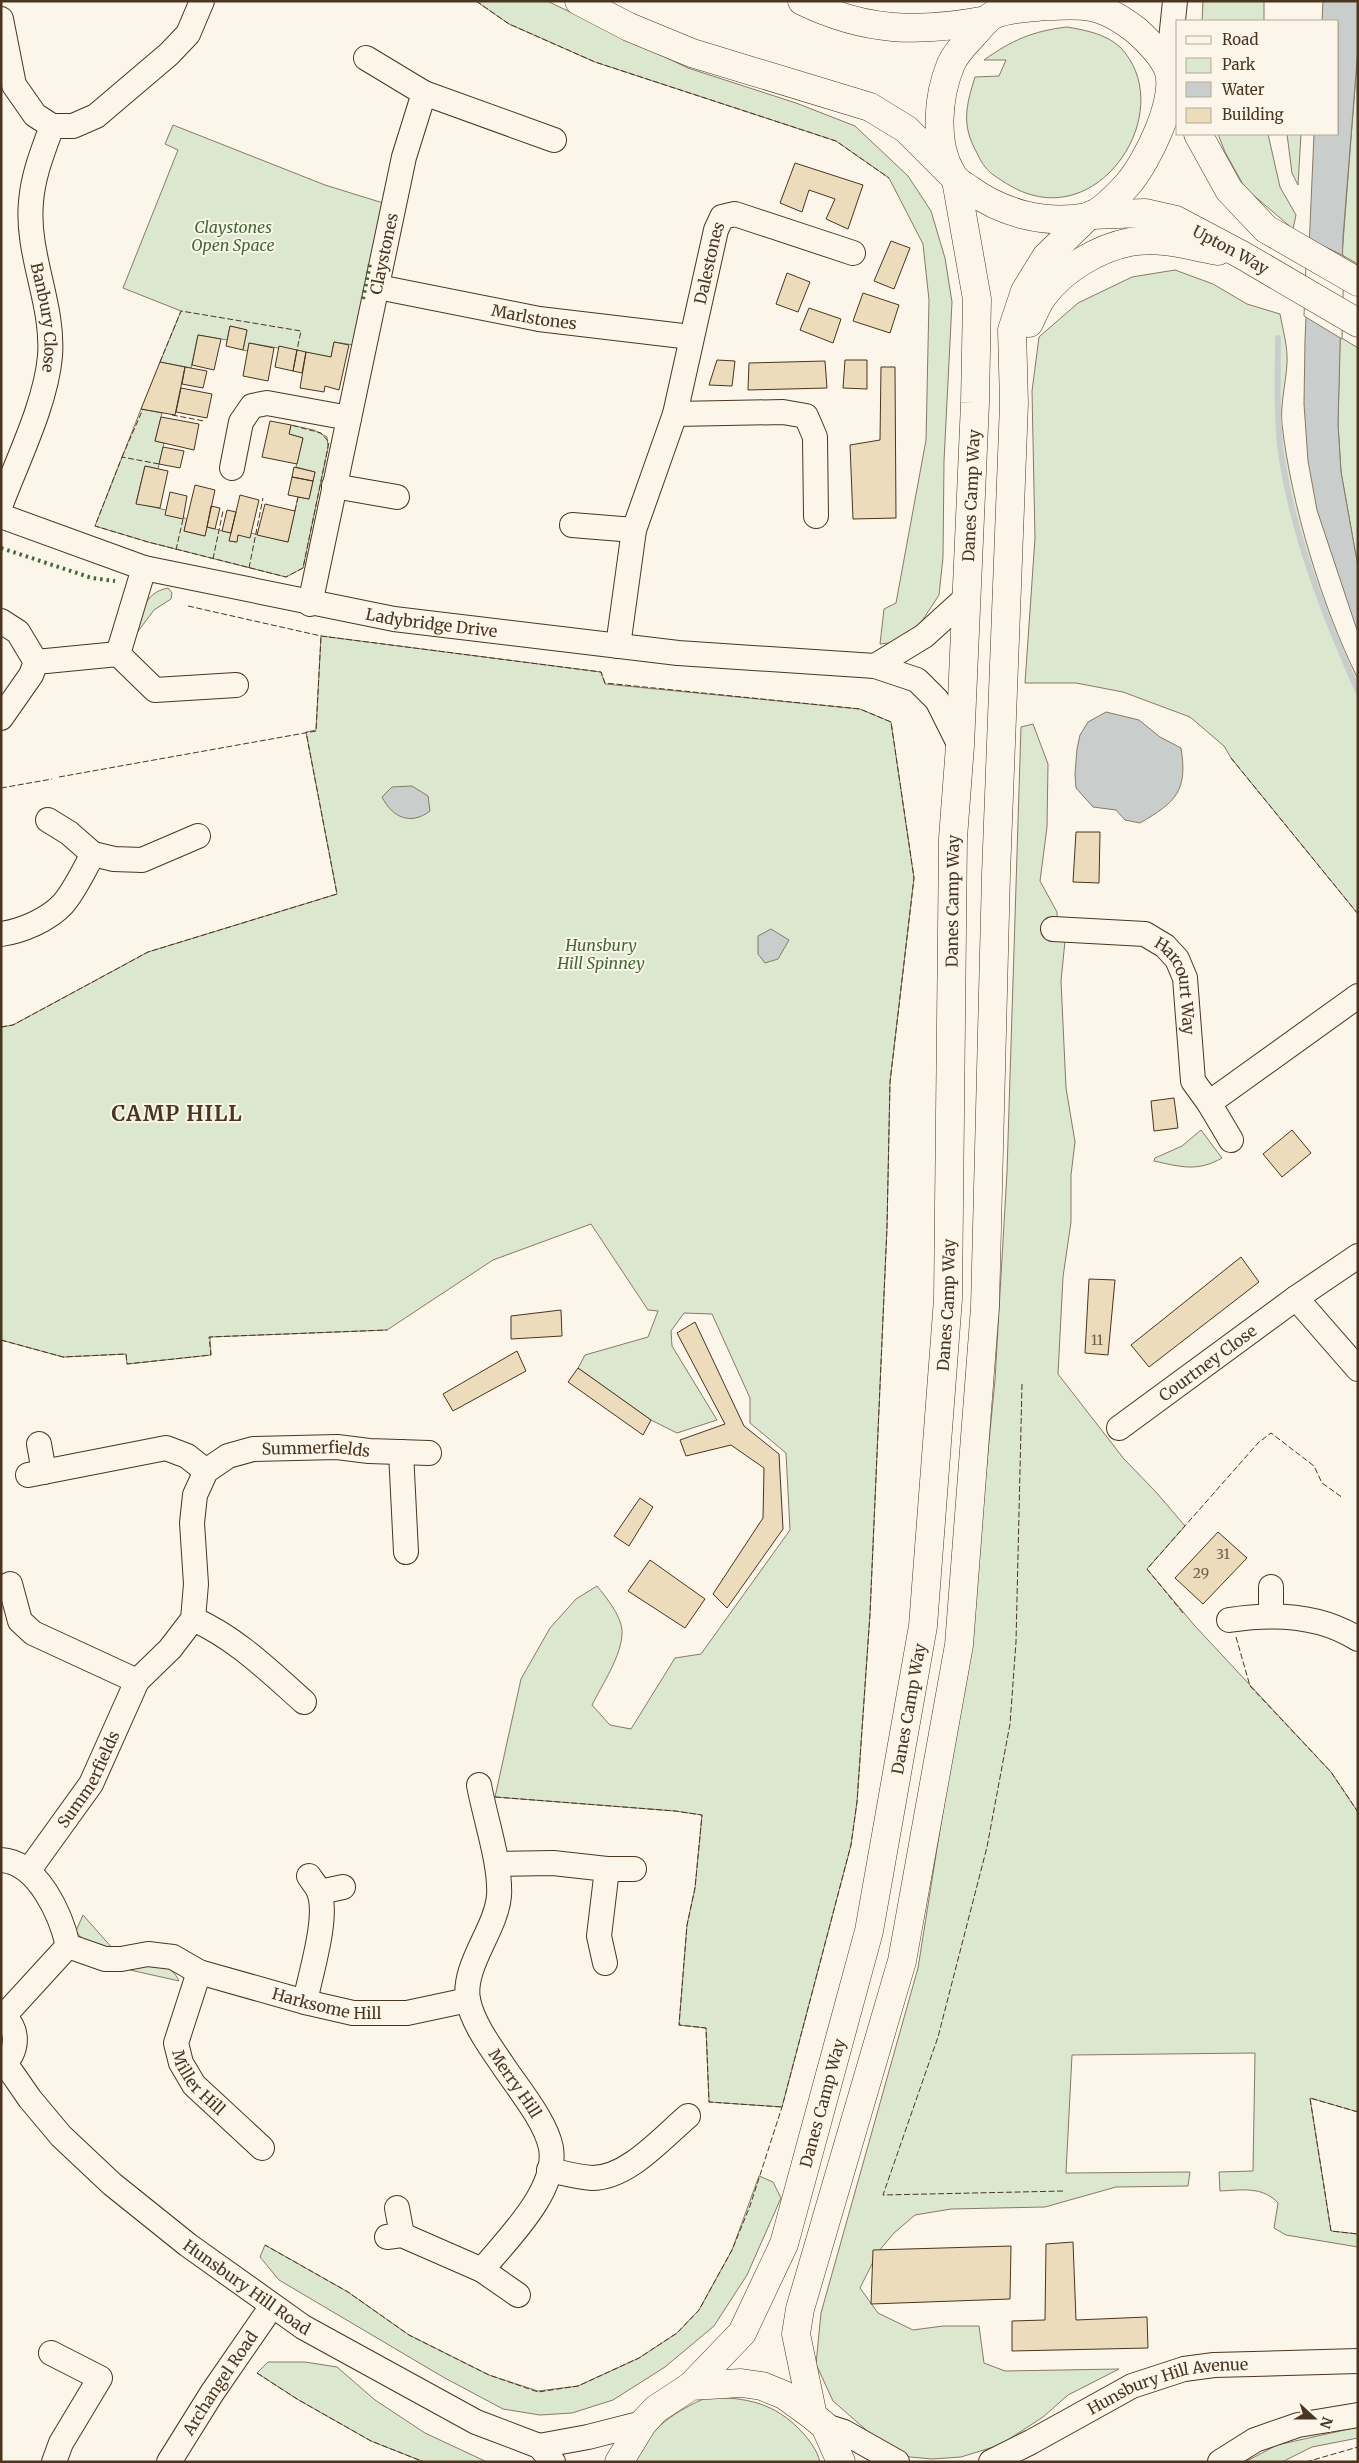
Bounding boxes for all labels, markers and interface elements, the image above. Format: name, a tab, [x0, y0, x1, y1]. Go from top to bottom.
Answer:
legend	[1176, 20, 1339, 135]
text: Road	[1222, 30, 1258, 49]
text: Park	[1222, 55, 1256, 74]
text: Water	[1221, 80, 1265, 99]
text: Building	[1222, 105, 1284, 124]
street label: Claystones	[365, 211, 402, 296]
park label: Claystones Open Space	[191, 217, 275, 255]
street label: Dalestones	[690, 218, 729, 306]
street label: Upton Way	[1189, 221, 1273, 279]
street label: Banbury Close	[27, 260, 60, 374]
street label: Marlstones	[490, 300, 578, 333]
street label: Danes Camp Way	[958, 428, 984, 562]
street label: Ladybridge Drive	[364, 603, 498, 641]
street label: Danes Camp Way	[942, 834, 963, 967]
street label: Harcourt Way	[1151, 932, 1199, 1036]
park label: Hunsbury Hill Spinney	[556, 935, 645, 973]
district label: CAMP HILL	[112, 1100, 243, 1127]
street label: Danes Camp Way	[933, 1238, 959, 1372]
street label: Courtney Close	[1155, 1320, 1260, 1405]
house number: 11	[1091, 1331, 1103, 1349]
street label: Summerfields	[261, 1437, 372, 1461]
house number: 31	[1216, 1545, 1230, 1563]
house number: 29	[1193, 1564, 1209, 1582]
street label: Danes Camp Way	[887, 1641, 930, 1776]
street label: Summerfields	[53, 1727, 124, 1832]
street label: Harksome Hill	[270, 1983, 381, 2023]
street label: Danes Camp Way	[795, 2036, 849, 2170]
street label: Merry Hill	[484, 2045, 546, 2121]
street label: Miller Hill	[168, 2048, 230, 2119]
street label: Hunsbury Hill Road	[180, 2235, 314, 2339]
street label: Archangel Road	[178, 2327, 262, 2440]
street label: Hunsbury Hill Avenue	[1084, 2354, 1248, 2419]
north arrow	[1289, 2393, 1339, 2443]
text: N	[1316, 2414, 1337, 2431]

